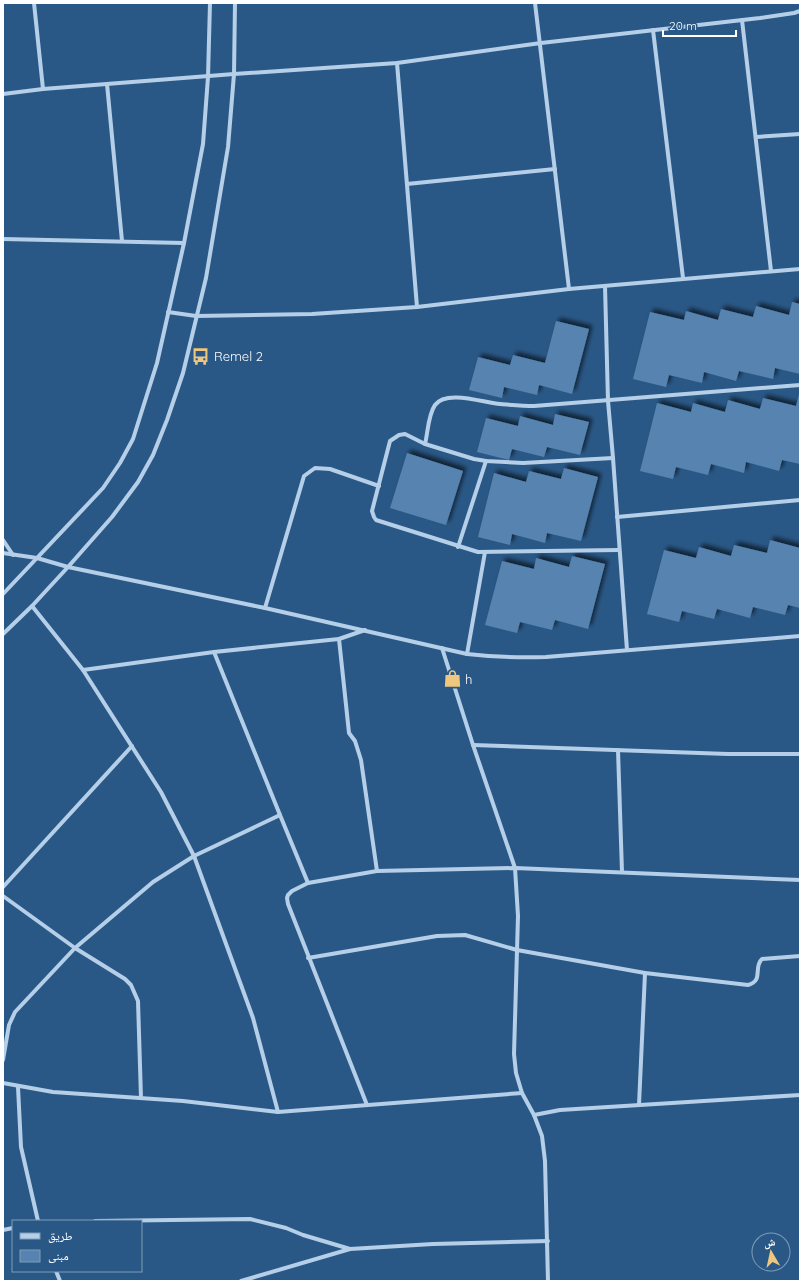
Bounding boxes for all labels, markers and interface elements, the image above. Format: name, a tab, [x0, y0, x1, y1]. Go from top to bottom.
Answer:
scale bar	[663, 12, 736, 38]
text: 20 m	[669, 18, 697, 33]
bus stop icon: Remel 2	[191, 346, 211, 366]
place label: Remel 2	[214, 348, 263, 364]
shop icon: h	[442, 669, 462, 689]
place label: h	[465, 671, 472, 687]
legend	[12, 1220, 142, 1272]
text: طريق	[48, 1228, 73, 1243]
north arrow	[751, 1232, 791, 1272]
text: ش	[763, 1234, 777, 1251]
text: مبنى	[48, 1248, 69, 1263]

